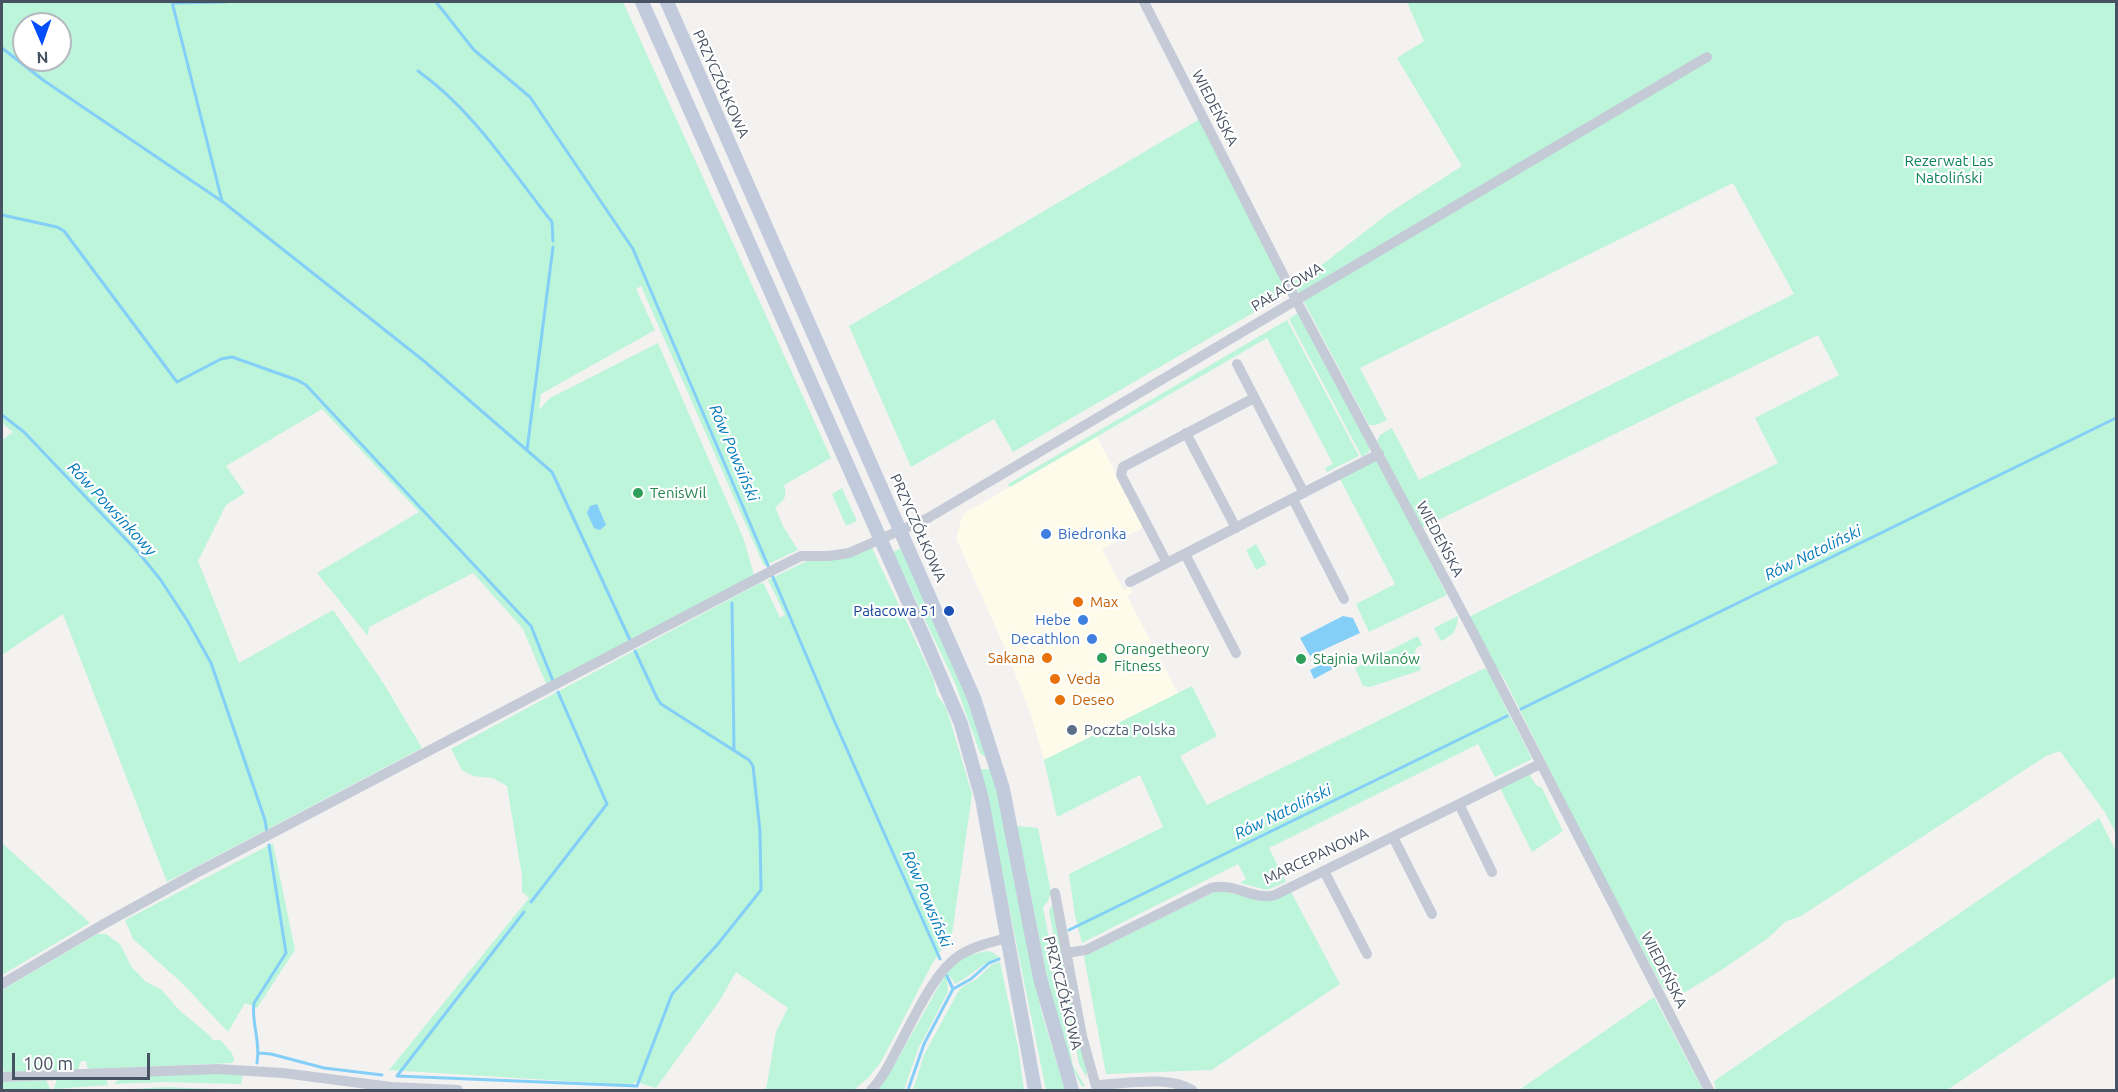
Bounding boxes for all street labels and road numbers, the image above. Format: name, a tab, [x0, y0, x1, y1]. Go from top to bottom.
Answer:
street label: PRZYCZÓŁKOWA	[689, 27, 753, 141]
street label: WIEDEŃSKA	[1188, 67, 1242, 149]
street label: PAŁACOWA	[1248, 259, 1326, 315]
street label: PRZYCZÓŁKOWA	[886, 471, 950, 585]
street label: WIEDEŃSKA	[1413, 498, 1467, 580]
street label: MARCEPANOWA	[1261, 824, 1371, 888]
street label: WIEDEŃSKA	[1637, 929, 1691, 1011]
street label: PRZYCZÓŁKOWA	[1040, 934, 1086, 1052]

